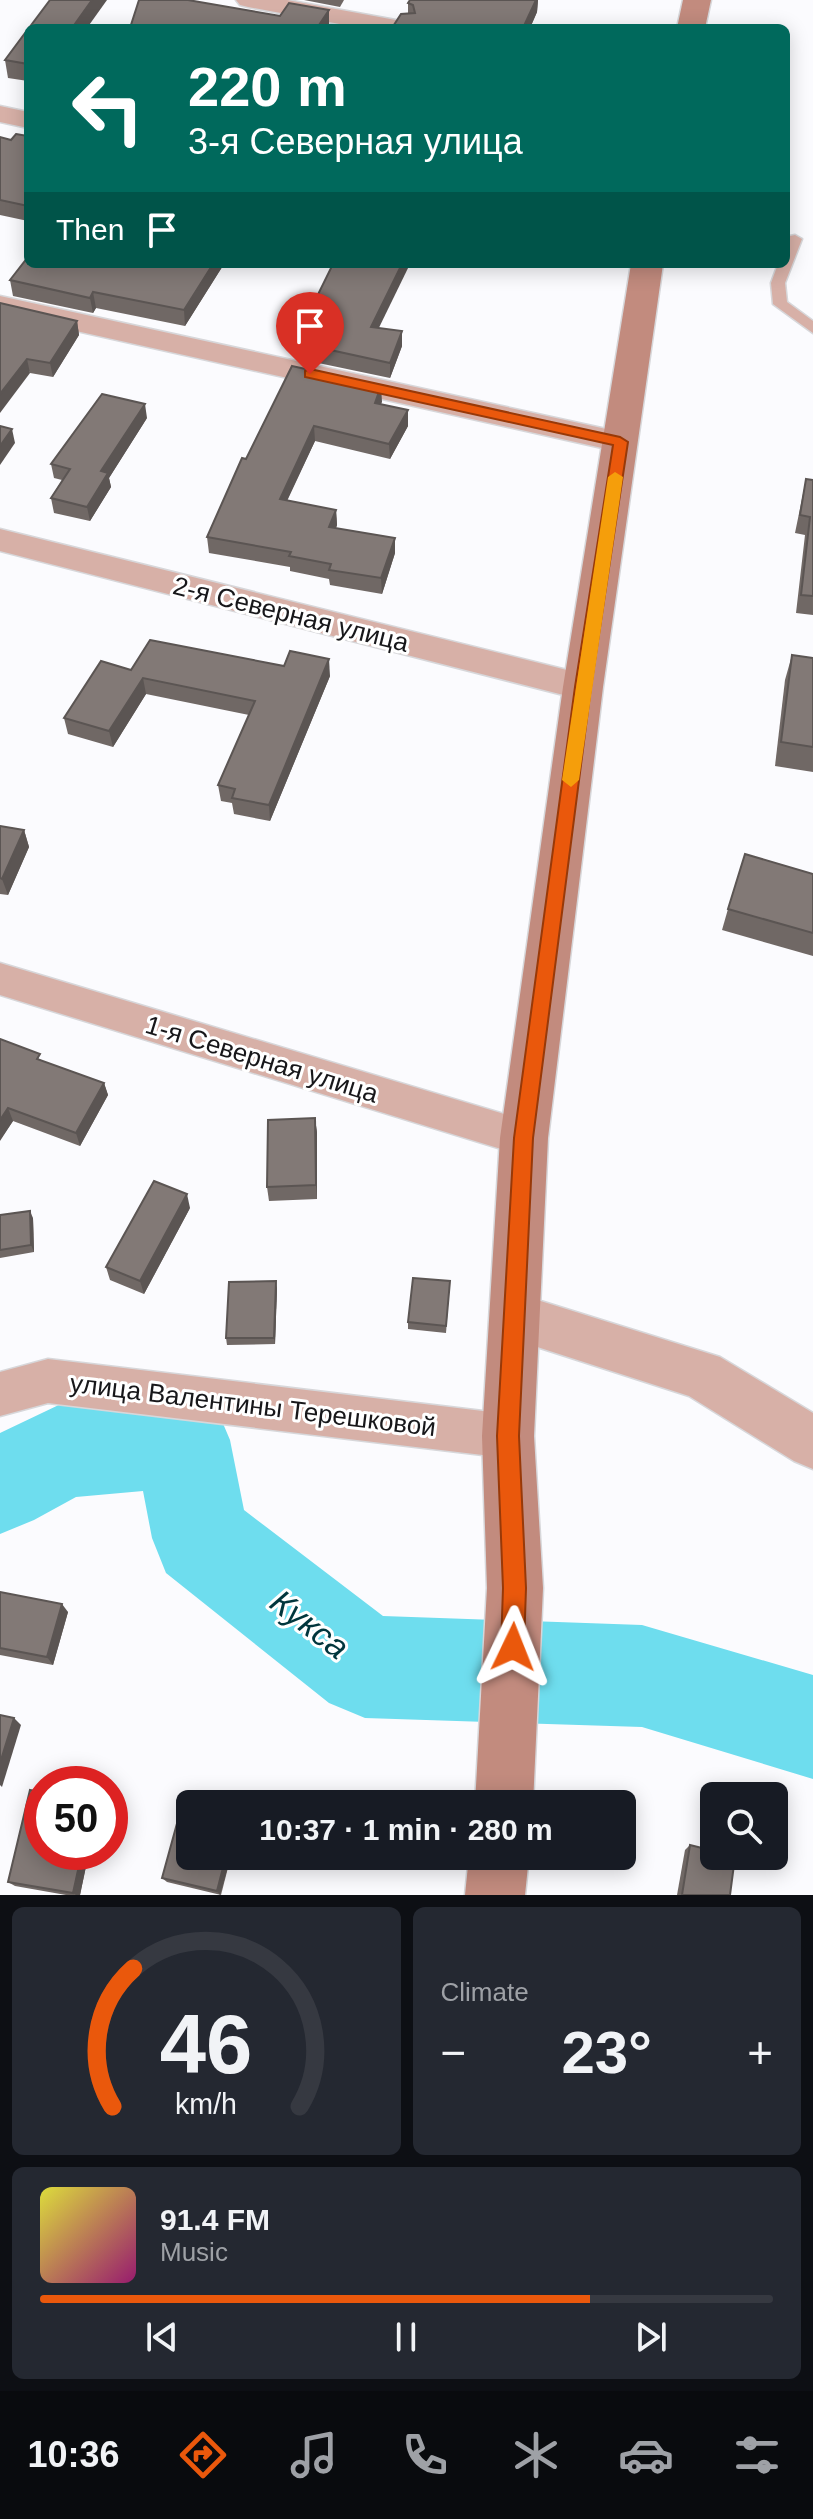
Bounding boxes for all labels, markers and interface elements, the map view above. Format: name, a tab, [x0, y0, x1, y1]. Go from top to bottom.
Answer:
text: 220 m	[188, 55, 347, 118]
icon: left	[56, 56, 160, 160]
text: 3-я Северная улица	[188, 121, 523, 162]
icon: arrive	[140, 208, 184, 252]
text: Then	[56, 213, 124, 246]
pin	[276, 292, 344, 374]
icon: arrive	[288, 304, 332, 348]
street label: 2-я Северная улица	[170, 570, 412, 658]
street label: 1-я Северная улица	[142, 1009, 382, 1109]
street label: улица Валентины Терешковой	[68, 1368, 438, 1442]
water label: Кукса	[264, 1582, 356, 1666]
position arrow	[471, 1605, 555, 1689]
speed limit sign: 50	[24, 1766, 128, 1870]
map controls	[700, 1782, 788, 1870]
button: search	[700, 1782, 788, 1870]
text: 10:37 · 1 min · 280 m	[259, 1813, 553, 1846]
text: Climate	[441, 1977, 529, 2007]
text: 46	[160, 1998, 253, 2091]
text: 23°	[561, 2019, 652, 2086]
text: −	[441, 2028, 466, 2077]
text: +	[747, 2028, 773, 2077]
text: km/h	[175, 2088, 237, 2120]
text: 91.4 FM	[160, 2203, 270, 2236]
text: Music	[160, 2237, 228, 2267]
icon: previous	[140, 2315, 184, 2359]
icon: pause	[384, 2315, 428, 2359]
icon: next	[629, 2315, 673, 2359]
icon: directions	[175, 2427, 231, 2483]
icon: music	[286, 2427, 342, 2483]
icon: phone	[397, 2427, 453, 2483]
icon: climate	[508, 2427, 564, 2483]
icon: car	[618, 2427, 674, 2483]
icon: filters	[729, 2427, 785, 2483]
text: 10:36	[27, 2434, 120, 2475]

